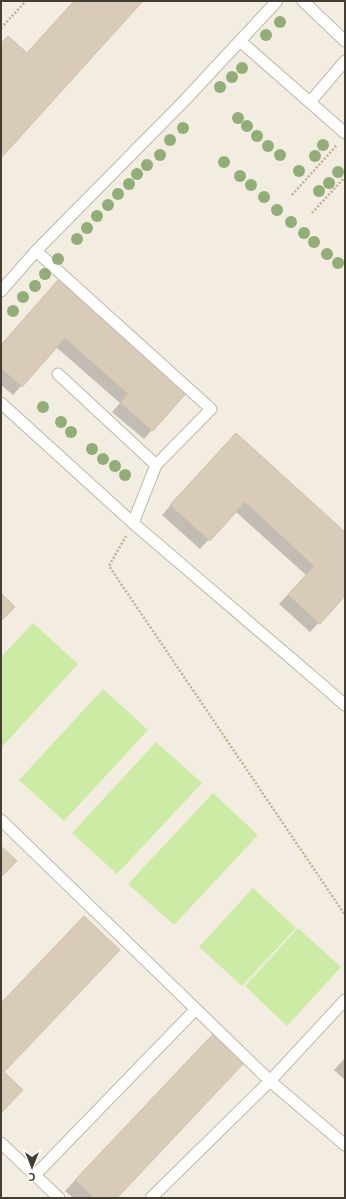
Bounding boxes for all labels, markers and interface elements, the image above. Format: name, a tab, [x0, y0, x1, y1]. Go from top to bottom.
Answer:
north arrow	[12, 1147, 52, 1187]
text: С	[28, 1170, 36, 1185]

